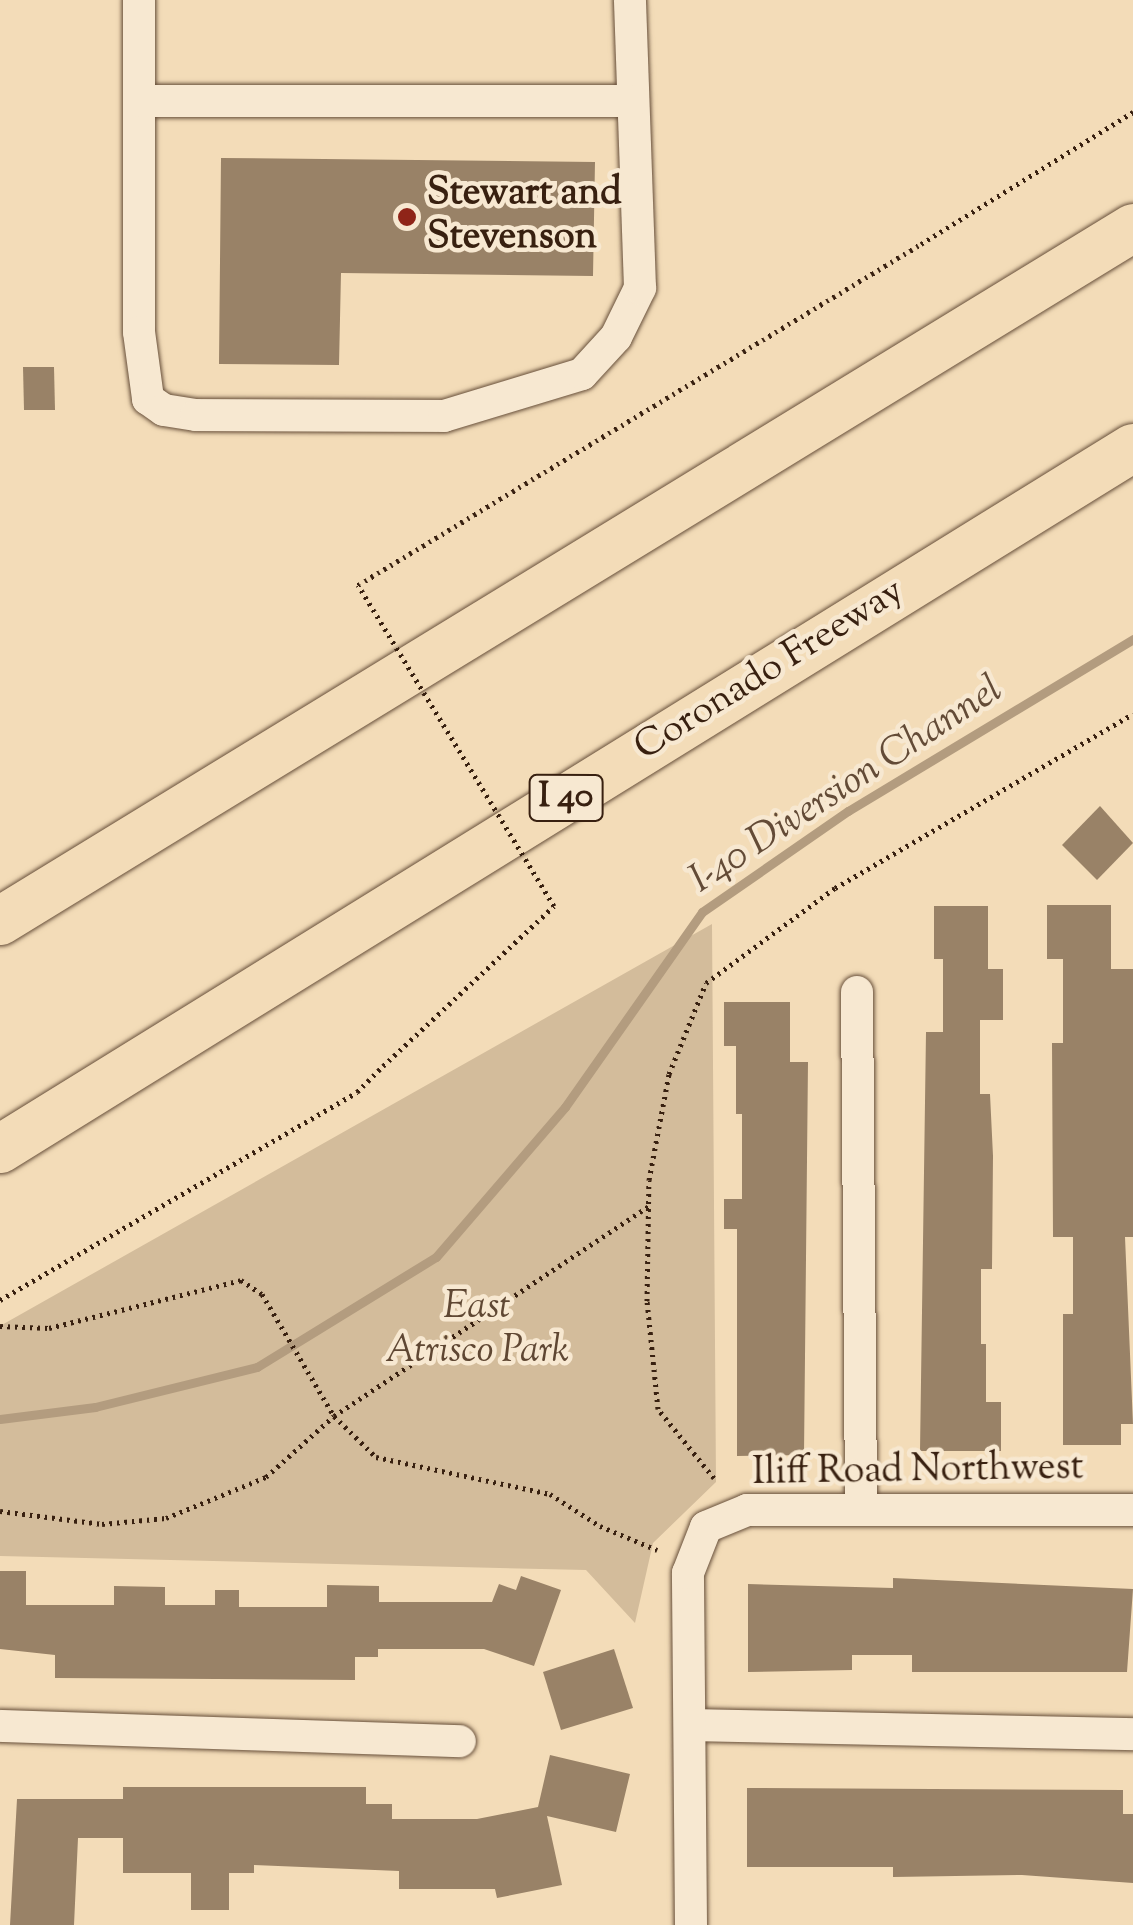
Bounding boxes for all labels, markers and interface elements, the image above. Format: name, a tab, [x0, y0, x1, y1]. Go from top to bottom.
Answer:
place label: Stewart and Stevenson	[427, 172, 622, 262]
marker: Stewart and Stevenson	[396, 206, 418, 228]
street label: Coronado Freeway	[627, 570, 913, 772]
water label: I-40 Diversion Channel	[682, 667, 1012, 905]
road number: I 40	[528, 768, 604, 828]
park label: East Atrisco Park	[385, 1286, 569, 1376]
street label: Iliff Road Northwest	[752, 1446, 1084, 1498]

